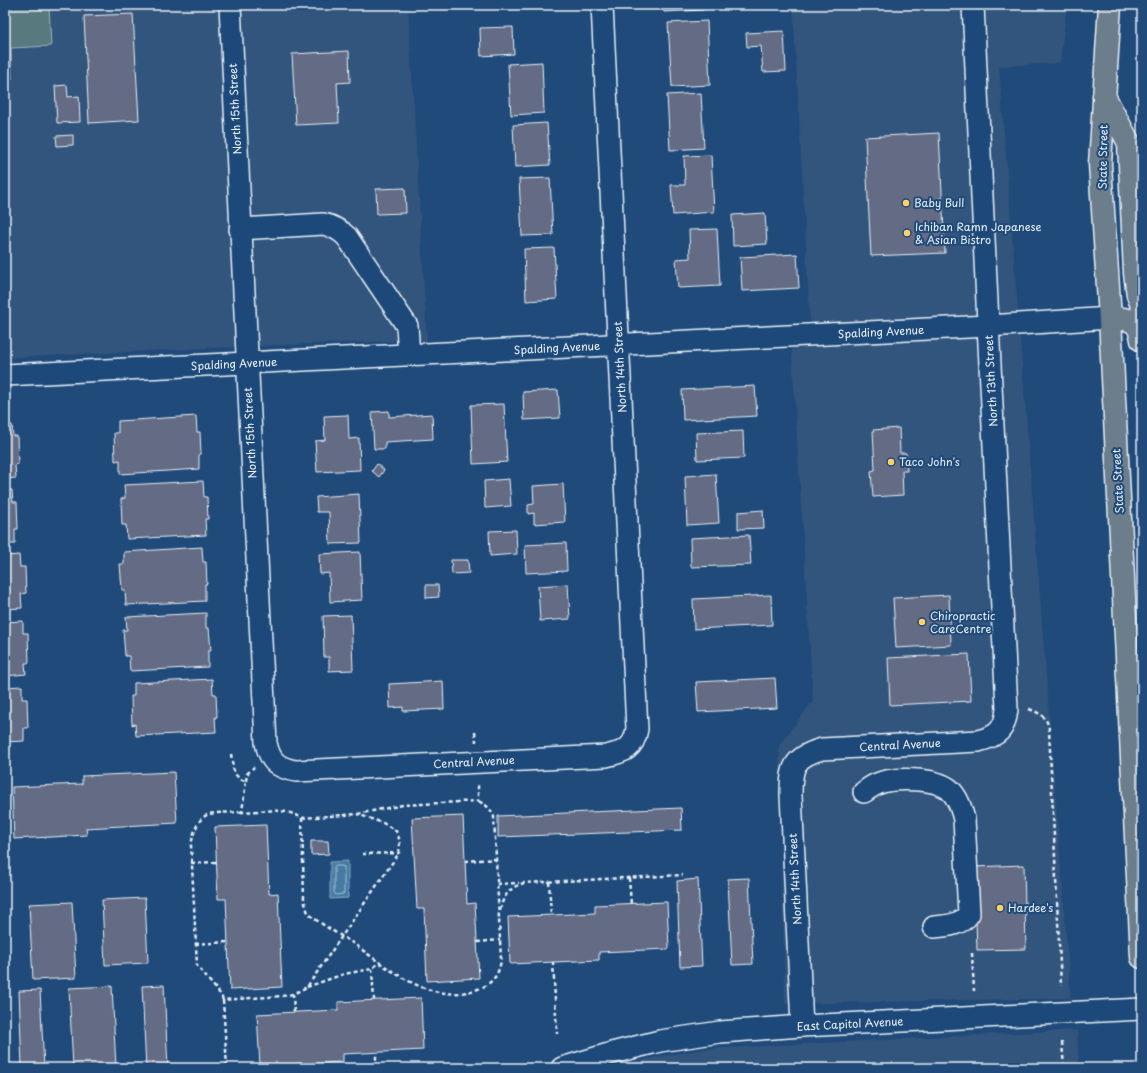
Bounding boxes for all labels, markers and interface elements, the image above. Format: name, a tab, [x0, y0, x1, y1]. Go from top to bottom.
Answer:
street label: North 15th Street	[224, 63, 245, 155]
street label: State Street	[1093, 124, 1112, 190]
place label: Baby Bull	[914, 194, 964, 211]
marker: Baby Bull	[901, 198, 911, 208]
place label: Ichiban Ramn Japanese & Asian Bistro	[915, 218, 1041, 248]
marker: Ichiban Ramn Japanese & Asian Bistro	[902, 228, 912, 238]
street label: North 14th Street	[609, 321, 630, 413]
street label: Spalding Avenue	[837, 321, 925, 342]
street label: North 13th Street	[980, 335, 1001, 427]
street label: Spalding Avenue	[513, 337, 601, 358]
street label: Spalding Avenue	[190, 353, 278, 374]
street label: North 15th Street	[239, 387, 260, 479]
street label: State Street	[1107, 448, 1128, 514]
place label: Taco John's	[899, 453, 960, 470]
marker: Taco John's	[886, 457, 896, 467]
place label: Chiropractic CareCentre	[930, 607, 995, 637]
marker: Chiropractic CareCentre	[917, 617, 927, 627]
street label: Central Avenue	[859, 734, 941, 755]
street label: Central Avenue	[433, 751, 515, 772]
street label: North 14th Street	[784, 833, 805, 925]
place label: Hardee's	[1008, 899, 1053, 916]
marker: Hardee's	[995, 903, 1005, 913]
street label: East Capitol Avenue	[796, 1012, 904, 1035]

